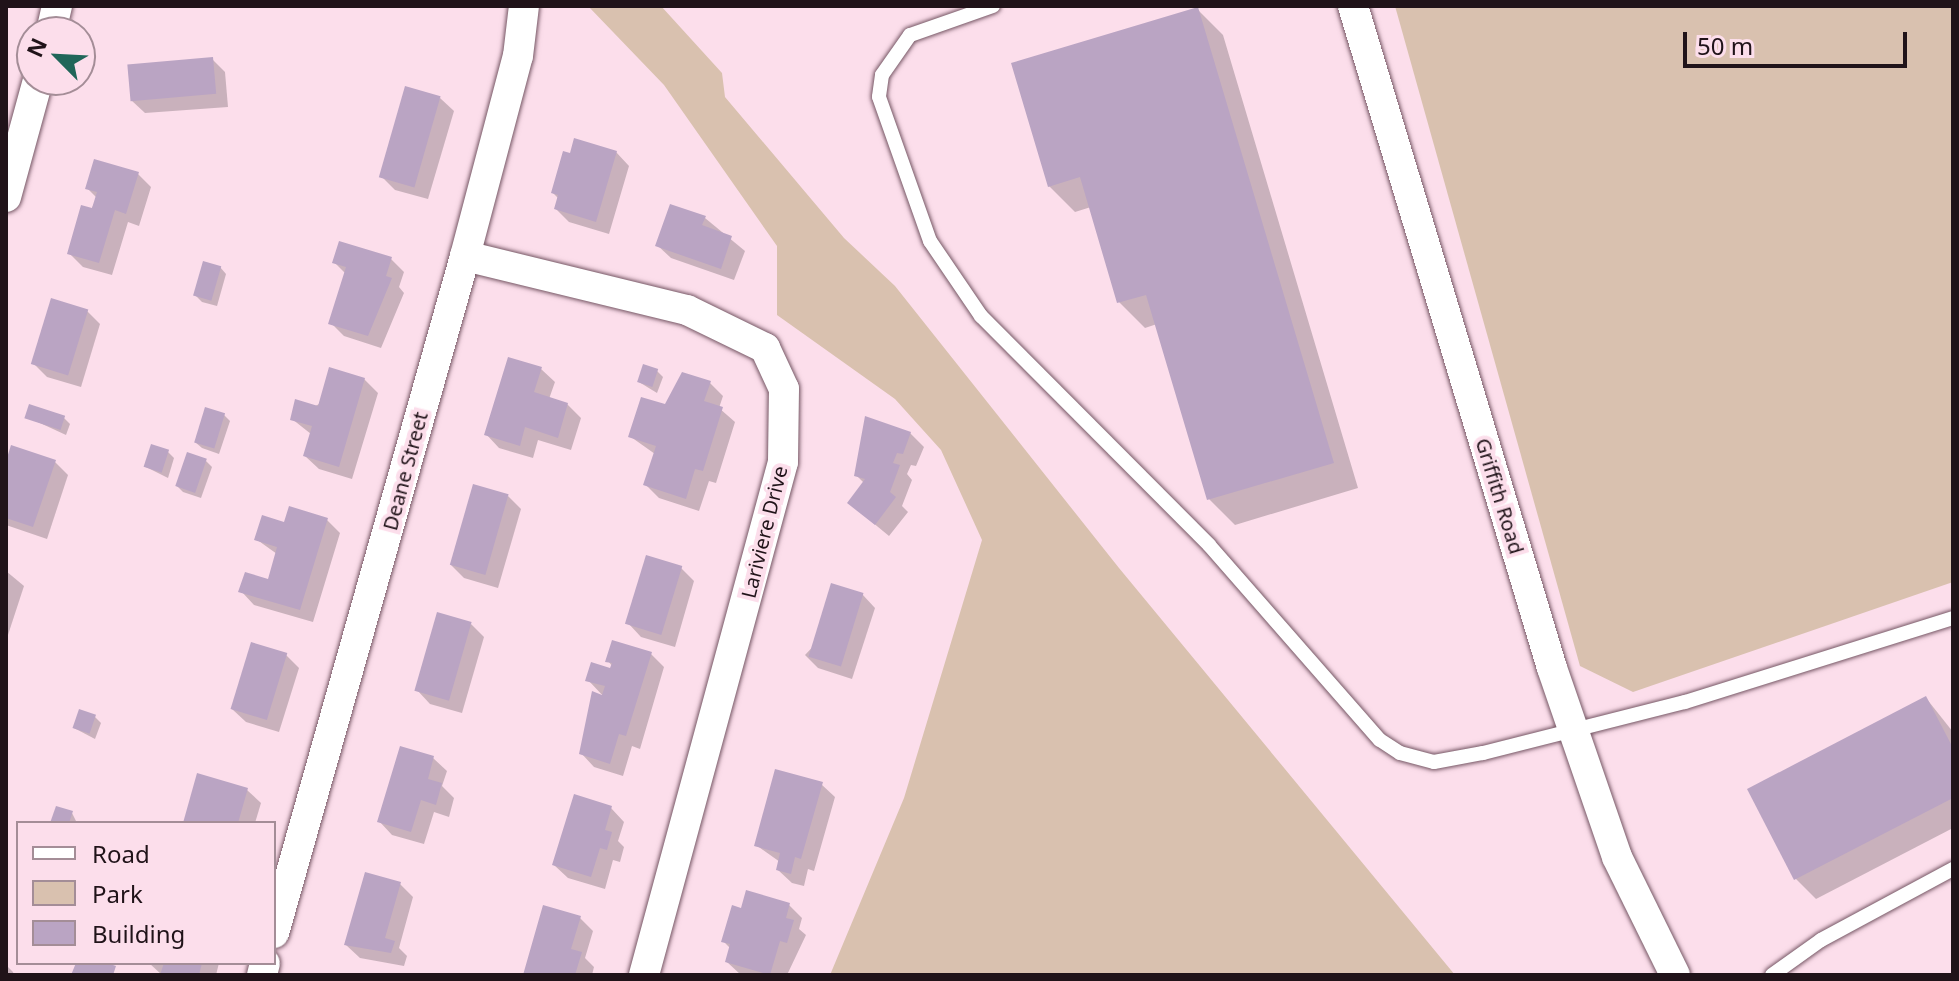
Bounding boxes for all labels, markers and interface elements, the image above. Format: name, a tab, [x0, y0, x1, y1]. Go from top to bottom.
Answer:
north arrow	[16, 16, 96, 96]
scale bar	[1687, 16, 1911, 66]
text: 50 m	[1697, 29, 1753, 62]
text: N	[19, 33, 53, 61]
street label: Deane Street	[378, 409, 432, 533]
street label: Griffith Road	[1471, 435, 1529, 557]
street label: Lariviere Drive	[736, 463, 792, 601]
legend	[16, 821, 276, 965]
text: Road	[92, 837, 150, 870]
text: Park	[92, 877, 143, 910]
text: Building	[92, 917, 185, 950]

